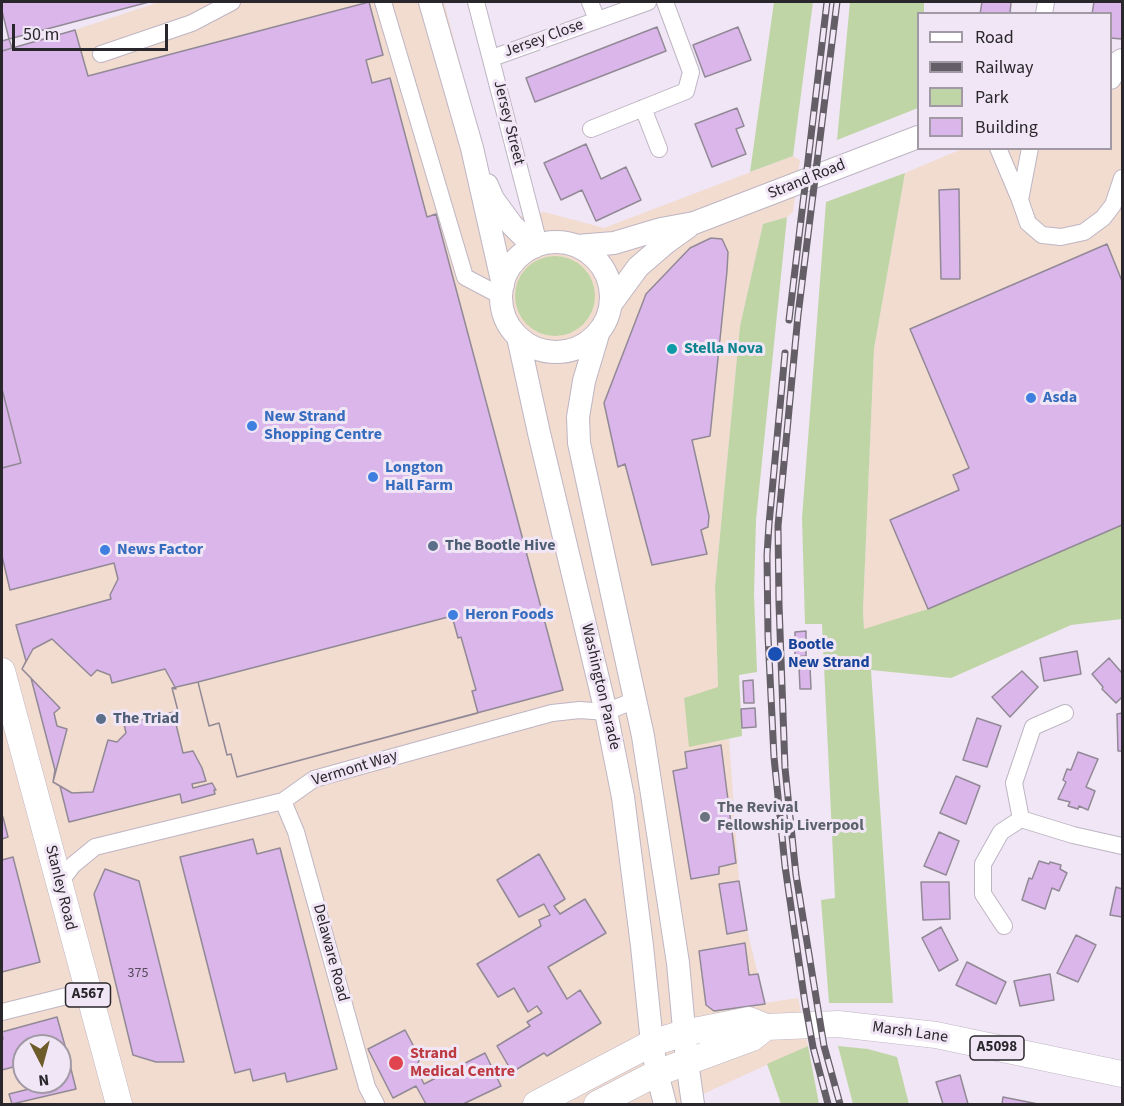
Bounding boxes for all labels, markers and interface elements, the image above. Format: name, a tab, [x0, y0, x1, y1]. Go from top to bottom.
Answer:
scale bar	[15, 12, 171, 50]
legend	[917, 12, 1112, 150]
street label: Jersey Close	[502, 16, 586, 62]
text: 50 m	[23, 22, 59, 47]
text: Road	[975, 25, 1014, 50]
text: Railway	[975, 55, 1034, 80]
street label: Jersey Street	[488, 79, 528, 167]
text: Park	[975, 85, 1009, 110]
text: Building	[975, 115, 1038, 140]
street label: Strand Road	[765, 156, 849, 204]
place label: Stella Nova	[684, 339, 763, 359]
marker: Stella Nova	[665, 342, 679, 356]
place label: Asda	[1043, 388, 1077, 408]
marker: Asda	[1024, 391, 1038, 405]
place label: New Strand Shopping Centre	[264, 407, 382, 445]
marker: New Strand Shopping Centre	[245, 419, 259, 433]
place label: Longton Hall Farm	[385, 458, 453, 496]
marker: Longton Hall Farm	[366, 470, 380, 484]
place label: The Bootle Hive	[445, 536, 555, 556]
marker: The Bootle Hive	[426, 539, 440, 553]
place label: News Factor	[117, 540, 203, 560]
marker: News Factor	[98, 543, 112, 557]
place label: Heron Foods	[465, 605, 554, 625]
marker: Heron Foods	[446, 608, 460, 622]
street label: Washington Parade	[576, 622, 624, 752]
place label: Bootle New Strand	[788, 635, 870, 673]
marker: Bootle New Strand	[766, 645, 784, 663]
place label: The Triad	[113, 709, 179, 729]
marker: The Triad	[94, 712, 108, 726]
street label: Vermont Way	[310, 747, 400, 791]
place label: The Revival Fellowship Liverpool	[717, 798, 864, 836]
marker: The Revival Fellowship Liverpool	[698, 810, 712, 824]
street label: Stanley Road	[40, 843, 80, 933]
street label: Delaware Road	[308, 902, 352, 1004]
house number: 375	[128, 966, 148, 982]
road number: A567	[66, 983, 110, 1007]
street label: Marsh Lane	[871, 1018, 949, 1048]
north arrow	[12, 1034, 72, 1094]
road number: A5098	[970, 1036, 1024, 1060]
place label: Strand Medical Centre	[410, 1044, 515, 1082]
marker: Strand Medical Centre	[387, 1054, 405, 1072]
text: N	[37, 1068, 50, 1091]

